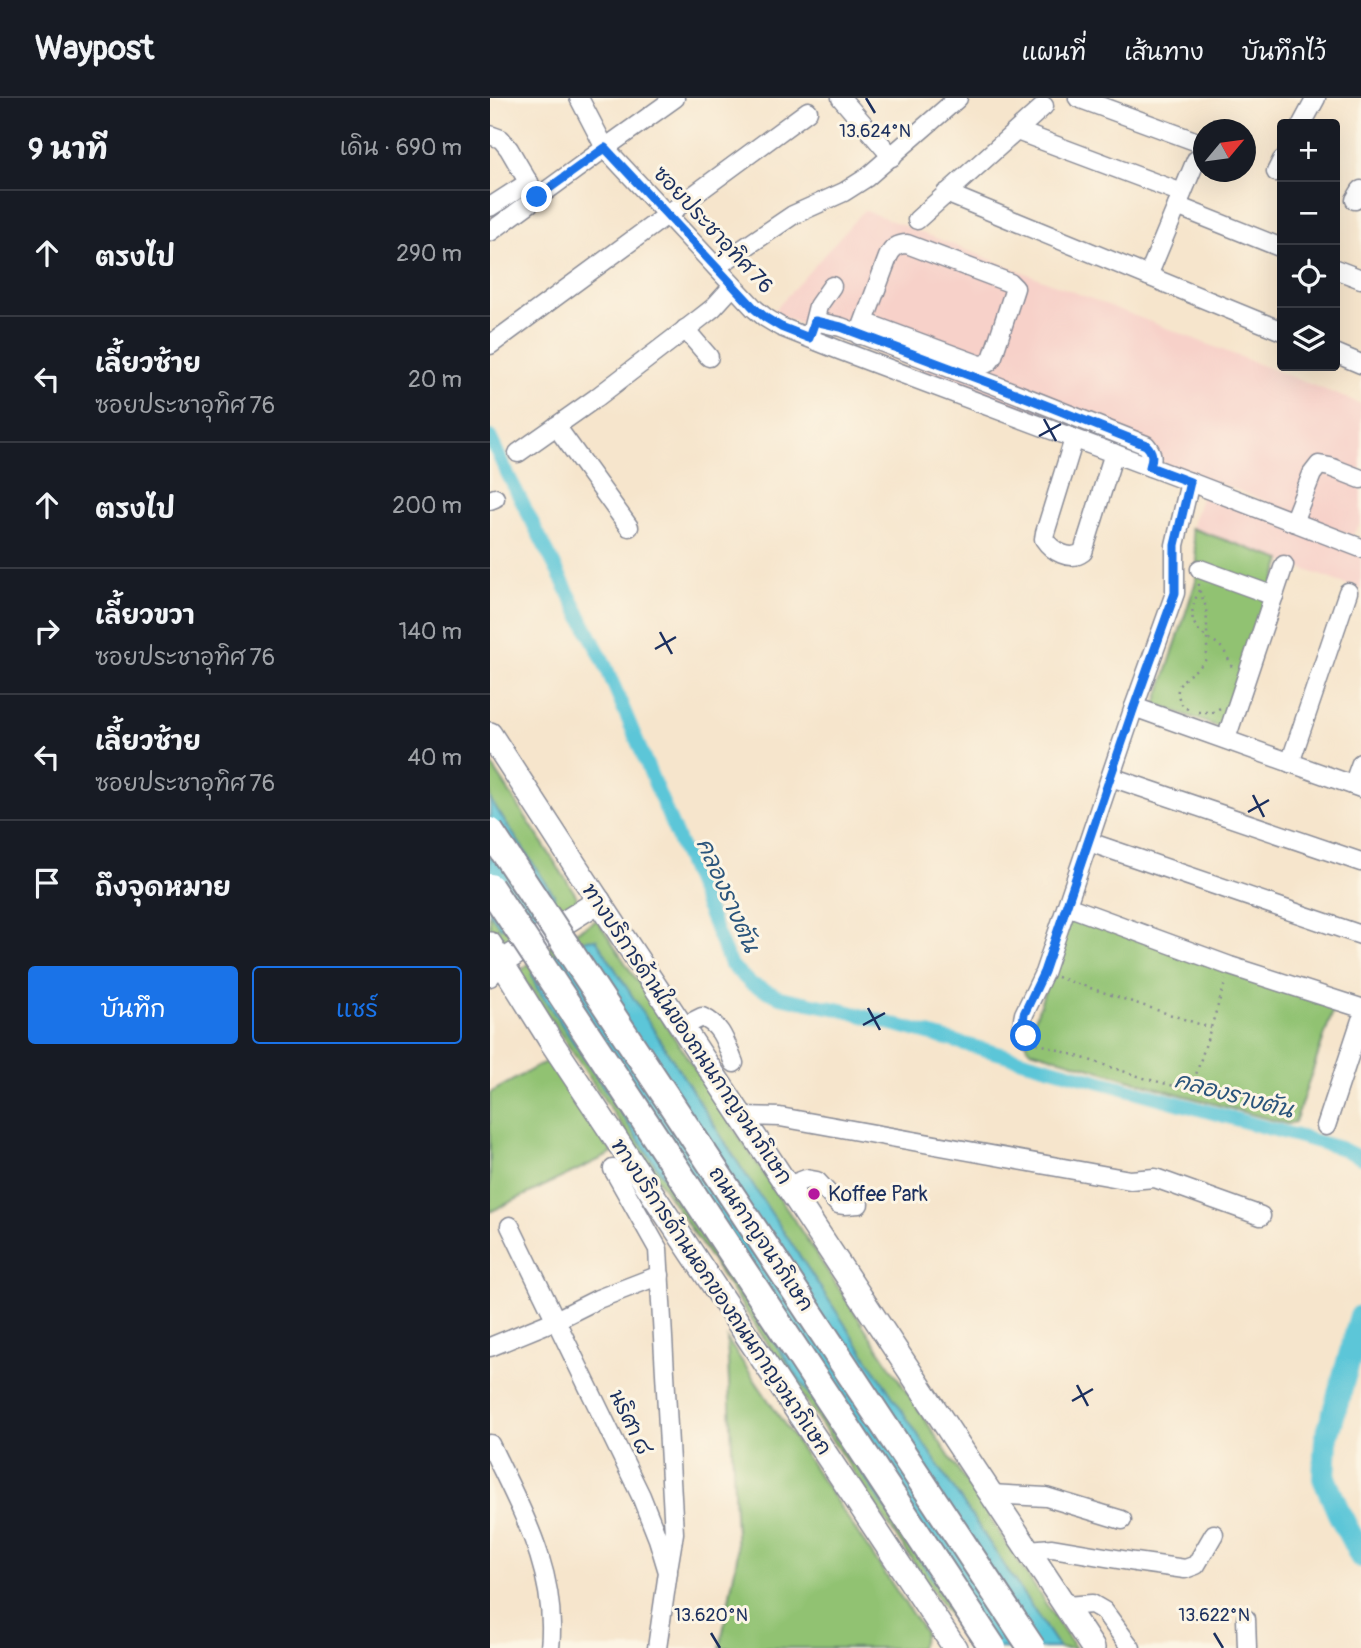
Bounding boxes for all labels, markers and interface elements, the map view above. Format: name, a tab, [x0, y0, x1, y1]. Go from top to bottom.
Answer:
text: Waypost	[35, 28, 154, 69]
text: แผนที่	[1021, 38, 1086, 67]
text: เส้นทาง	[1124, 38, 1204, 67]
text: บันทึกไว้	[1242, 38, 1326, 67]
north arrow	[1193, 119, 1256, 182]
map controls	[1277, 119, 1340, 371]
button: +	[1277, 119, 1340, 182]
text: 13.624°N	[839, 120, 911, 143]
text: 9 นาที	[28, 131, 108, 168]
text: เดิน · 690 m	[340, 133, 462, 162]
street label: ซอยประชาอุทิศ 76	[646, 161, 779, 301]
route end	[521, 181, 552, 212]
button: −	[1277, 182, 1340, 245]
icon: ahead	[28, 234, 66, 272]
text: 290 m	[396, 239, 462, 268]
text: ตรงไป	[95, 242, 175, 274]
button: locate	[1277, 245, 1340, 308]
button: layers	[1277, 308, 1340, 371]
text: เลี้ยวซ้าย	[95, 348, 201, 380]
icon: left	[28, 360, 66, 398]
text: 20 m	[408, 365, 462, 394]
text: ซอยประชาอุทิศ 76	[95, 391, 275, 420]
icon: ahead	[28, 486, 66, 524]
text: 200 m	[392, 491, 462, 520]
text: ตรงไป	[95, 494, 175, 526]
text: เลี้ยวขวา	[95, 600, 195, 632]
icon: right	[28, 612, 66, 650]
text: 140 m	[399, 617, 462, 646]
text: ซอยประชาอุทิศ 76	[95, 643, 275, 672]
text: เลี้ยวซ้าย	[95, 726, 201, 758]
icon: left	[28, 738, 66, 776]
text: 40 m	[408, 743, 462, 772]
text: ซอยประชาอุทิศ 76	[95, 769, 275, 798]
water label: คลองรางตัน	[690, 833, 766, 957]
icon: arrive	[28, 864, 66, 902]
text: ถึงจุดหมาย	[95, 872, 231, 904]
street label: ทางบริการด้านในของถนนกาญจนาภิเษก	[576, 878, 798, 1190]
button: บันทึก	[28, 966, 238, 1044]
button: แชร์	[252, 966, 462, 1044]
route start	[1010, 1020, 1041, 1051]
water label: คลองรางตัน	[1171, 1065, 1297, 1125]
street label: ทางบริการด้านนอกของถนนกาญจนาภิเษก	[605, 1133, 837, 1461]
street label: ถนนกาญจนาภิเษก	[702, 1161, 820, 1317]
place label: Koffee Park	[828, 1181, 928, 1208]
marker: Koffee Park	[806, 1186, 822, 1202]
street label: นริศา ๘	[603, 1385, 658, 1460]
text: 13.620°N	[674, 1604, 748, 1627]
text: 13.622°N	[1178, 1604, 1250, 1627]

